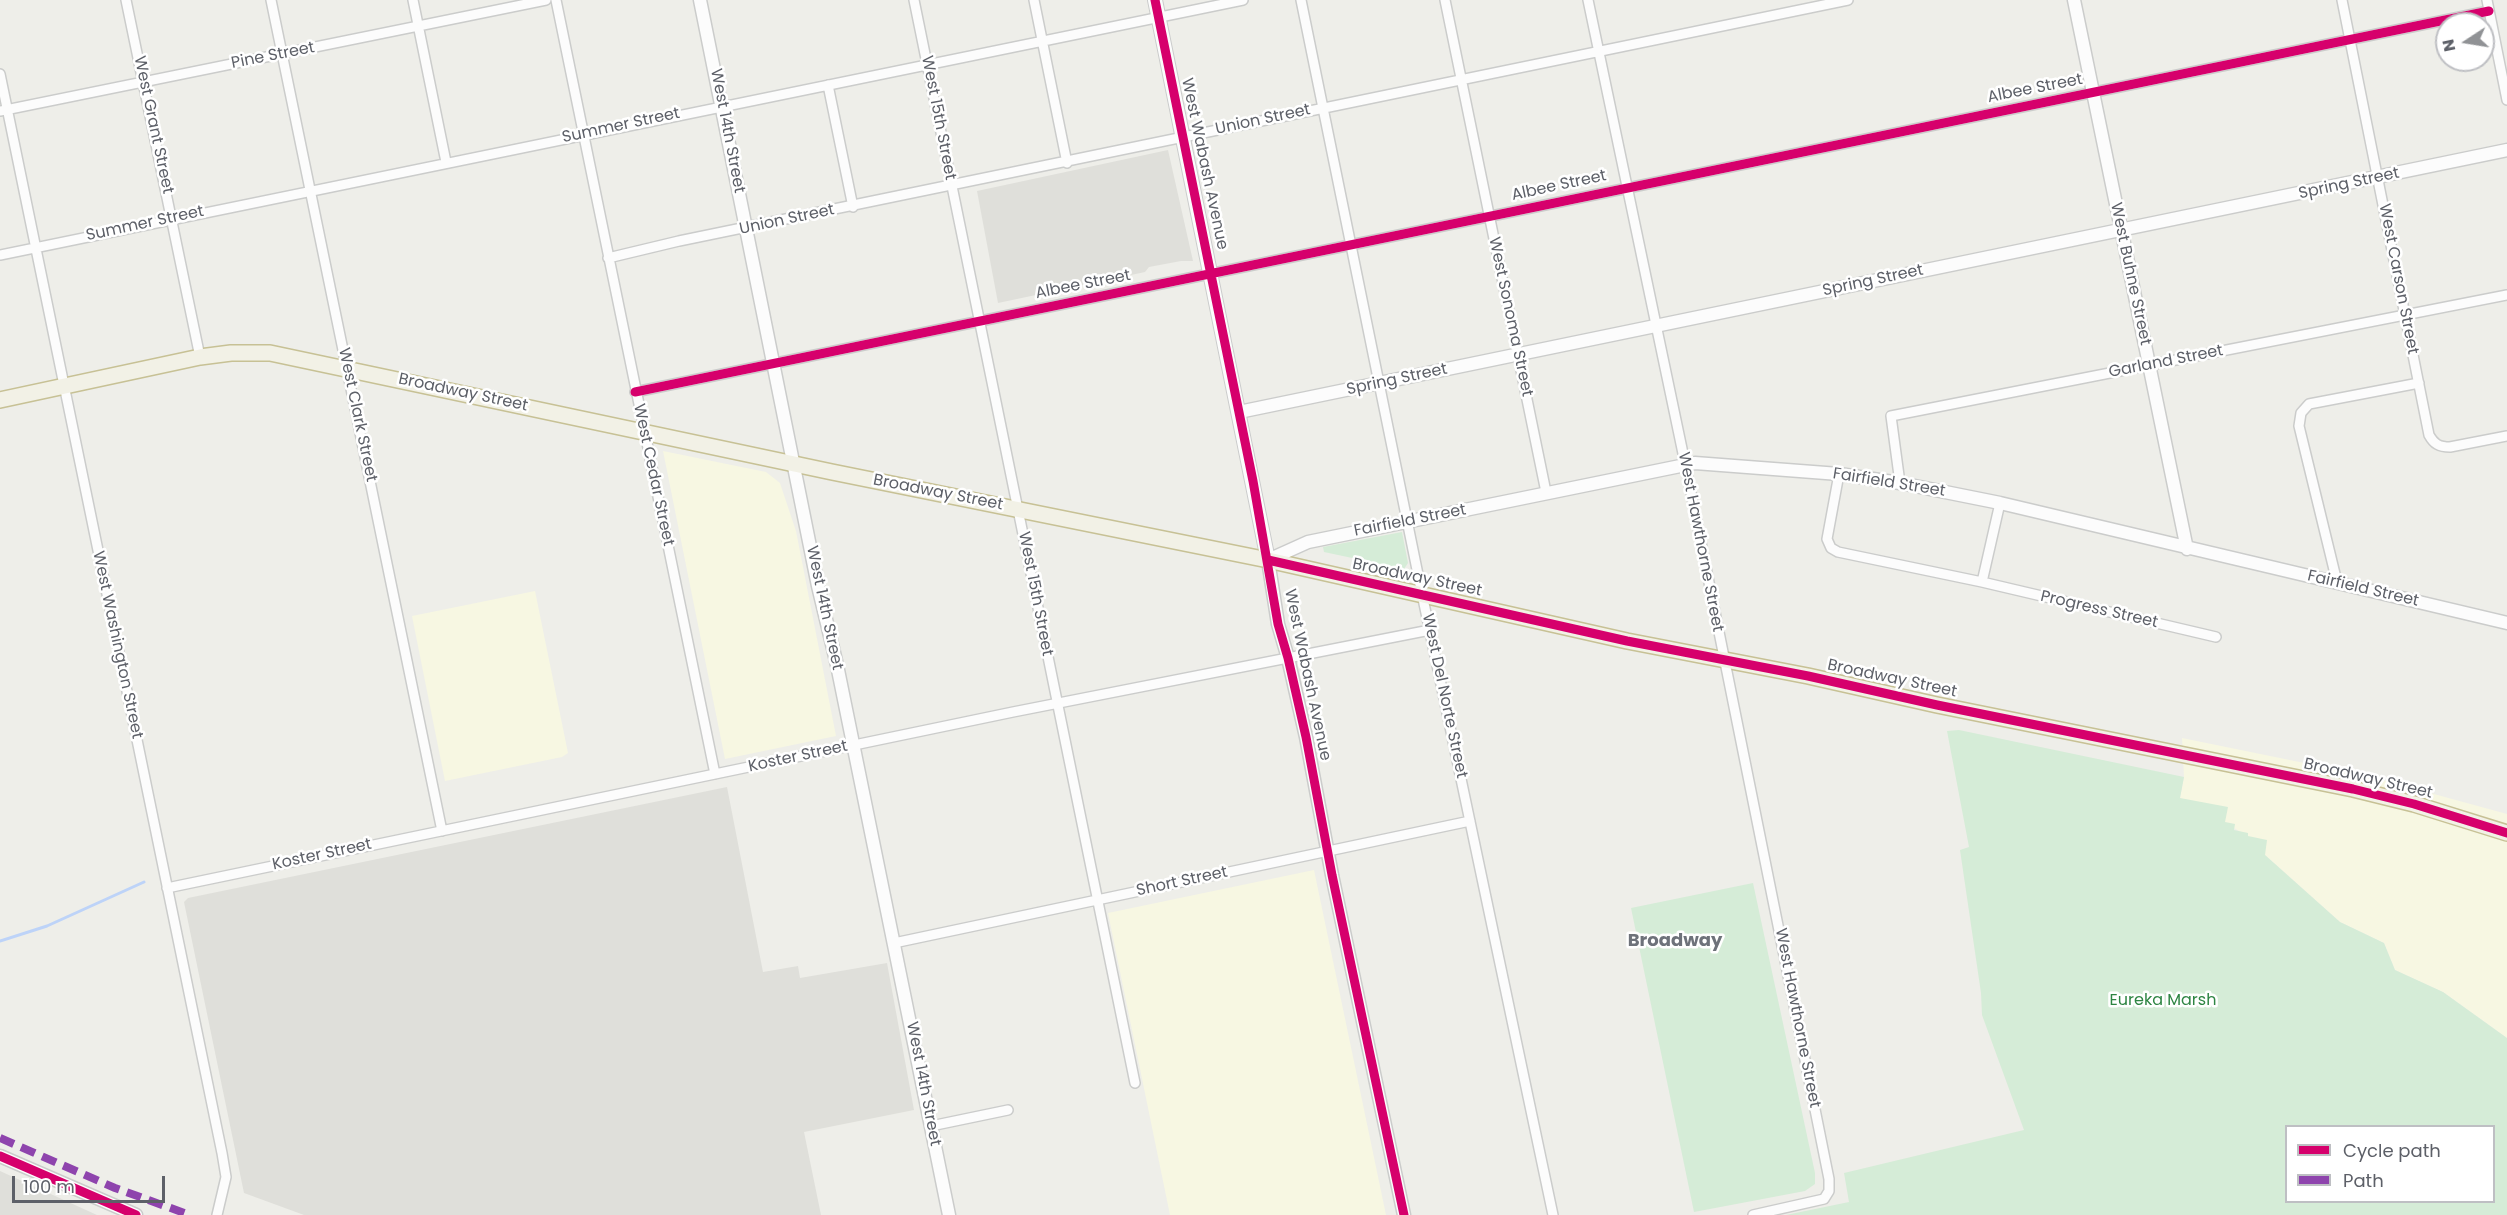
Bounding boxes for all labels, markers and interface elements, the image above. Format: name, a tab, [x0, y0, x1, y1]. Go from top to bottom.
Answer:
north arrow	[2435, 12, 2495, 72]
text: N	[2436, 37, 2461, 54]
street label: Pine Street	[230, 39, 316, 73]
street label: West Grant Street	[129, 54, 177, 196]
street label: West 15th Street	[917, 54, 959, 182]
street label: West 14th Street	[706, 67, 748, 195]
street label: Albee Street	[1986, 70, 2084, 108]
street label: West Wabash Avenue	[1176, 76, 1232, 252]
street label: Union Street	[1214, 101, 1312, 139]
street label: Summer Street	[561, 104, 681, 148]
street label: Spring Street	[2297, 164, 2401, 204]
street label: Albee Street	[1510, 167, 1608, 205]
street label: Union Street	[738, 201, 836, 239]
street label: West Buhne Street	[2105, 201, 2155, 347]
street label: Summer Street	[85, 202, 205, 246]
street label: West Carson Street	[2374, 202, 2422, 356]
street label: West Sonoma Street	[1484, 236, 1536, 398]
street label: Spring Street	[1821, 261, 1925, 301]
street label: Albee Street	[1034, 266, 1132, 304]
street label: Garland Street	[2107, 341, 2225, 383]
street label: West Clark Street	[333, 346, 381, 484]
street label: Spring Street	[1345, 360, 1449, 400]
street label: Broadway Street	[397, 370, 529, 416]
street label: West Cedar Street	[629, 402, 677, 548]
street label: West Hawthorne Street	[1673, 451, 1727, 633]
street label: Fairfield Street	[1831, 465, 1947, 501]
street label: Broadway Street	[872, 471, 1004, 515]
street label: Fairfield Street	[1352, 501, 1468, 541]
street label: West 15th Street	[1014, 530, 1056, 658]
street label: West 14th Street	[801, 544, 847, 672]
street label: West Washington Street	[88, 549, 146, 741]
street label: Broadway Street	[1351, 555, 1483, 601]
street label: Fairfield Street	[2305, 567, 2421, 611]
street label: West Wabash Avenue	[1279, 587, 1335, 763]
street label: Progress Street	[2038, 587, 2160, 633]
street label: West Del Norte Street	[1417, 612, 1471, 780]
street label: Broadway Street	[1826, 656, 1958, 702]
street label: Koster Street	[747, 737, 849, 777]
street label: Broadway Street	[2302, 755, 2434, 803]
street label: Koster Street	[271, 835, 373, 875]
street label: Short Street	[1135, 863, 1229, 901]
street label: West Hawthorne Street	[1770, 927, 1824, 1109]
district label: Broadway	[1628, 930, 1722, 952]
park label: Eureka Marsh	[2110, 991, 2216, 1011]
street label: West 14th Street	[902, 1020, 944, 1148]
legend	[2285, 1125, 2495, 1203]
text: Cycle path	[2343, 1138, 2441, 1163]
scale bar	[15, 1164, 168, 1202]
text: Path	[2343, 1168, 2384, 1193]
text: 100 m	[23, 1174, 75, 1199]

